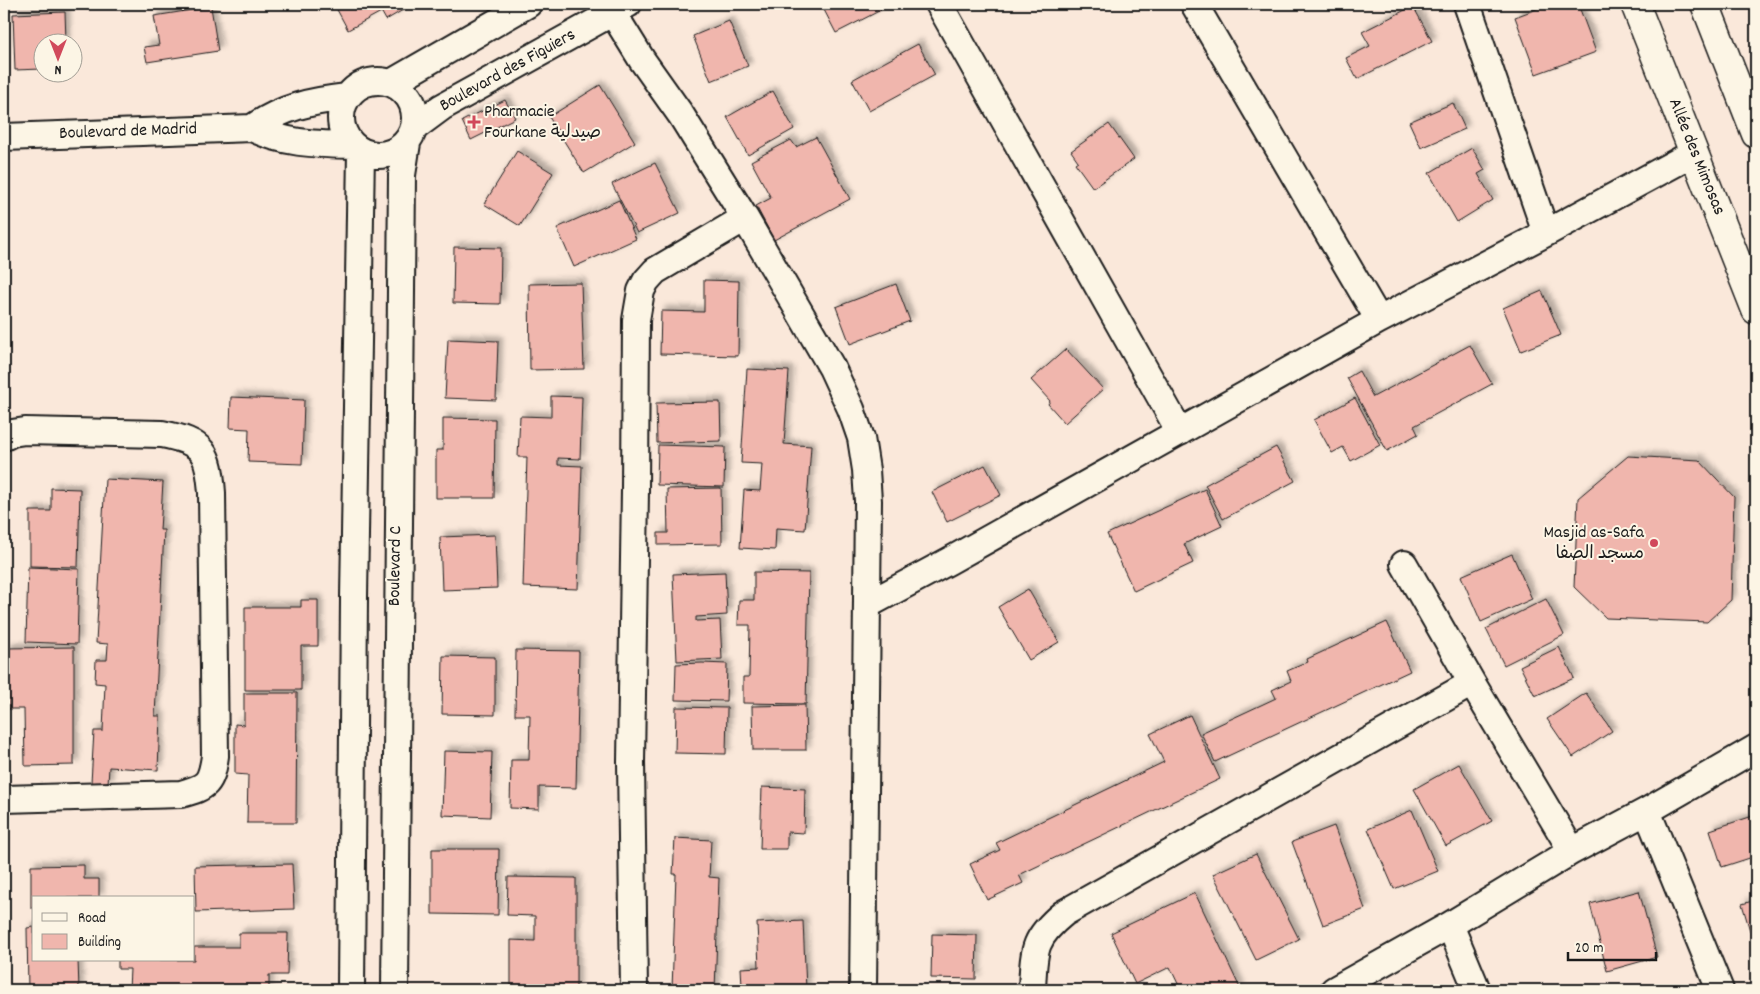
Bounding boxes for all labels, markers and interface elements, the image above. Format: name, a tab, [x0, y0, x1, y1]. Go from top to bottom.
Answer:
street label: Boulevard des Figuiers	[435, 23, 581, 119]
north arrow	[32, 32, 82, 82]
text: N	[54, 59, 61, 79]
street label: Allée des Mimosas	[1661, 95, 1731, 219]
place label: Pharmacie Fourkane صيدلية	[484, 100, 601, 146]
marker: Pharmacie Fourkane صيدلية	[468, 116, 480, 128]
street label: Boulevard de Madrid	[59, 117, 197, 147]
place label: Masjid as-Safa مسجد الصفا	[1544, 521, 1645, 567]
street label: Boulevard C	[383, 525, 409, 607]
marker: Masjid as-Safa مسجد الصفا	[1648, 537, 1660, 549]
legend	[32, 896, 195, 962]
text: Road	[78, 908, 106, 930]
scale bar	[1568, 929, 1655, 961]
text: Building	[78, 932, 121, 954]
text: 20 m	[1575, 938, 1603, 960]

